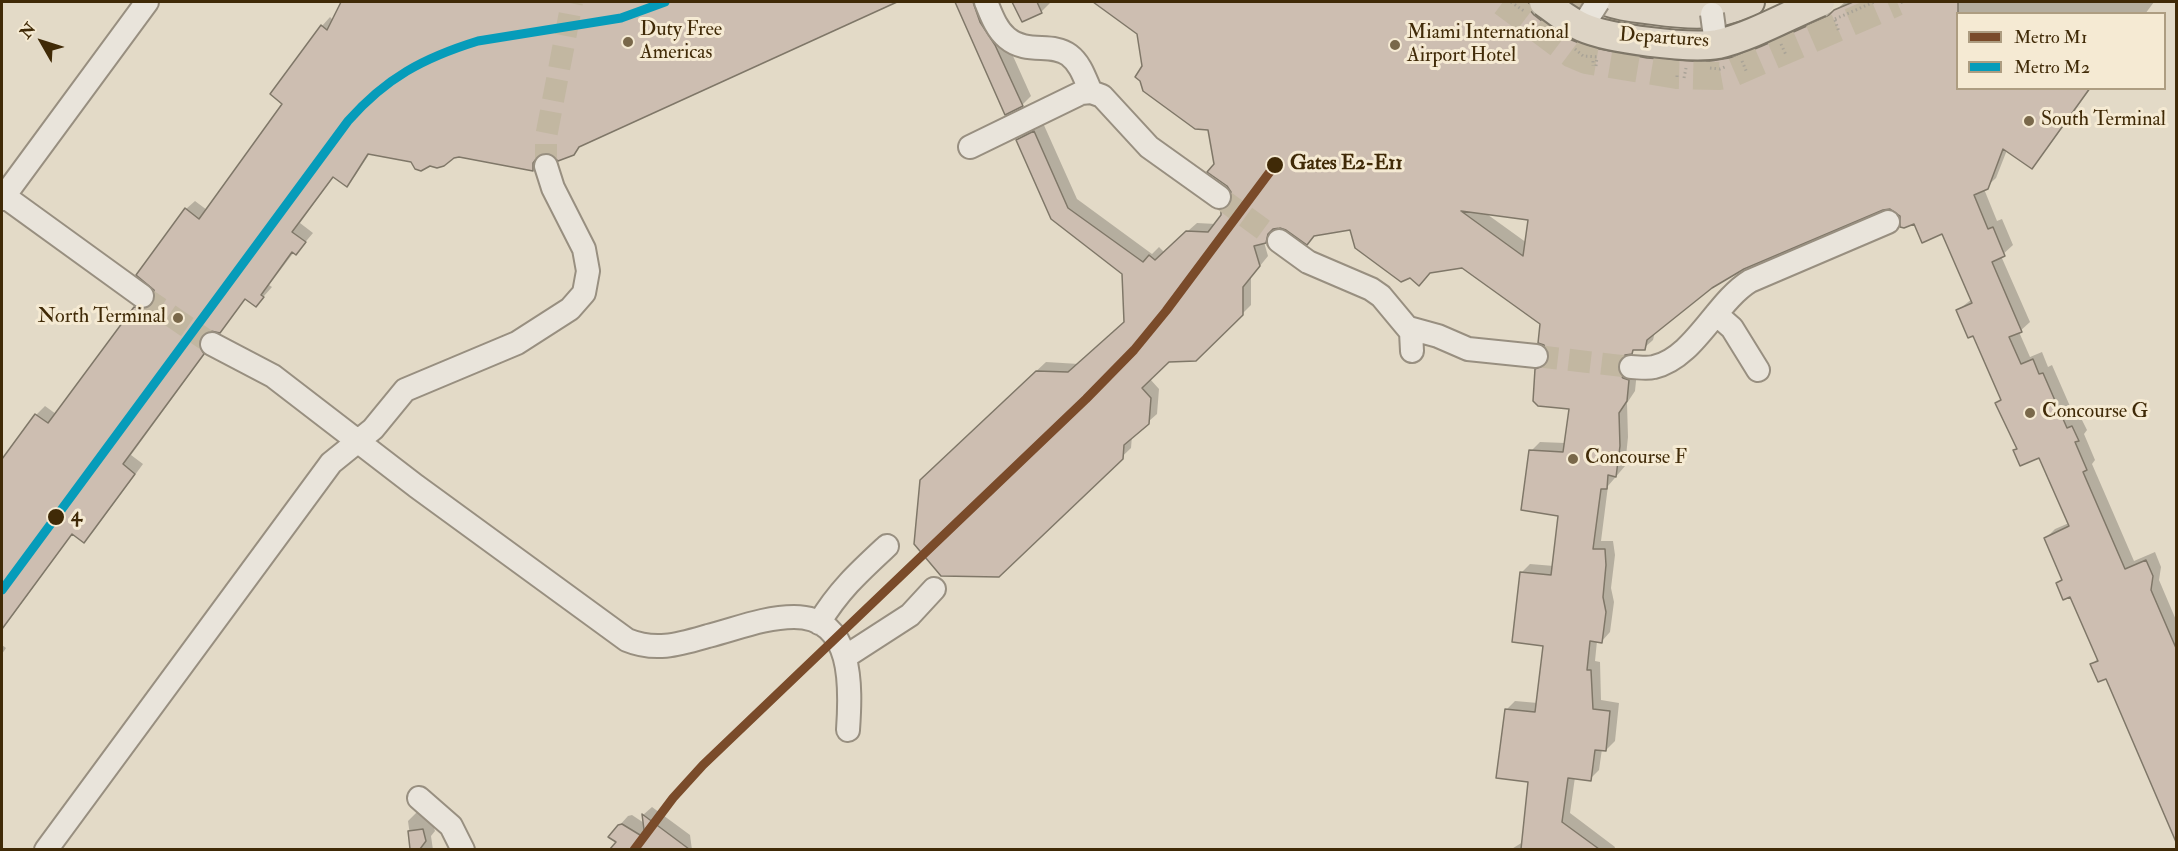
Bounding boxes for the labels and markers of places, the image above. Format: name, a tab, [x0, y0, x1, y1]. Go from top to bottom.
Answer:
place label: Duty Free Americas	[640, 19, 722, 66]
place label: Miami International Airport Hotel	[1407, 22, 1569, 69]
marker: Duty Free Americas	[621, 35, 635, 49]
marker: Miami International Airport Hotel	[1388, 38, 1402, 52]
place label: South Terminal	[2041, 109, 2166, 133]
marker: South Terminal	[2022, 114, 2036, 128]
place label: Gates E2-E11	[1290, 153, 1403, 177]
marker: Gates E2-E11	[1265, 155, 1285, 175]
place label: North Terminal	[38, 306, 166, 330]
marker: North Terminal	[171, 311, 185, 325]
place label: Concourse G	[2042, 401, 2148, 425]
marker: Concourse G	[2023, 406, 2037, 420]
place label: Concourse F	[1585, 447, 1687, 471]
marker: Concourse F	[1566, 452, 1580, 466]
place label: 4	[71, 505, 82, 529]
marker: 4	[46, 507, 66, 527]

